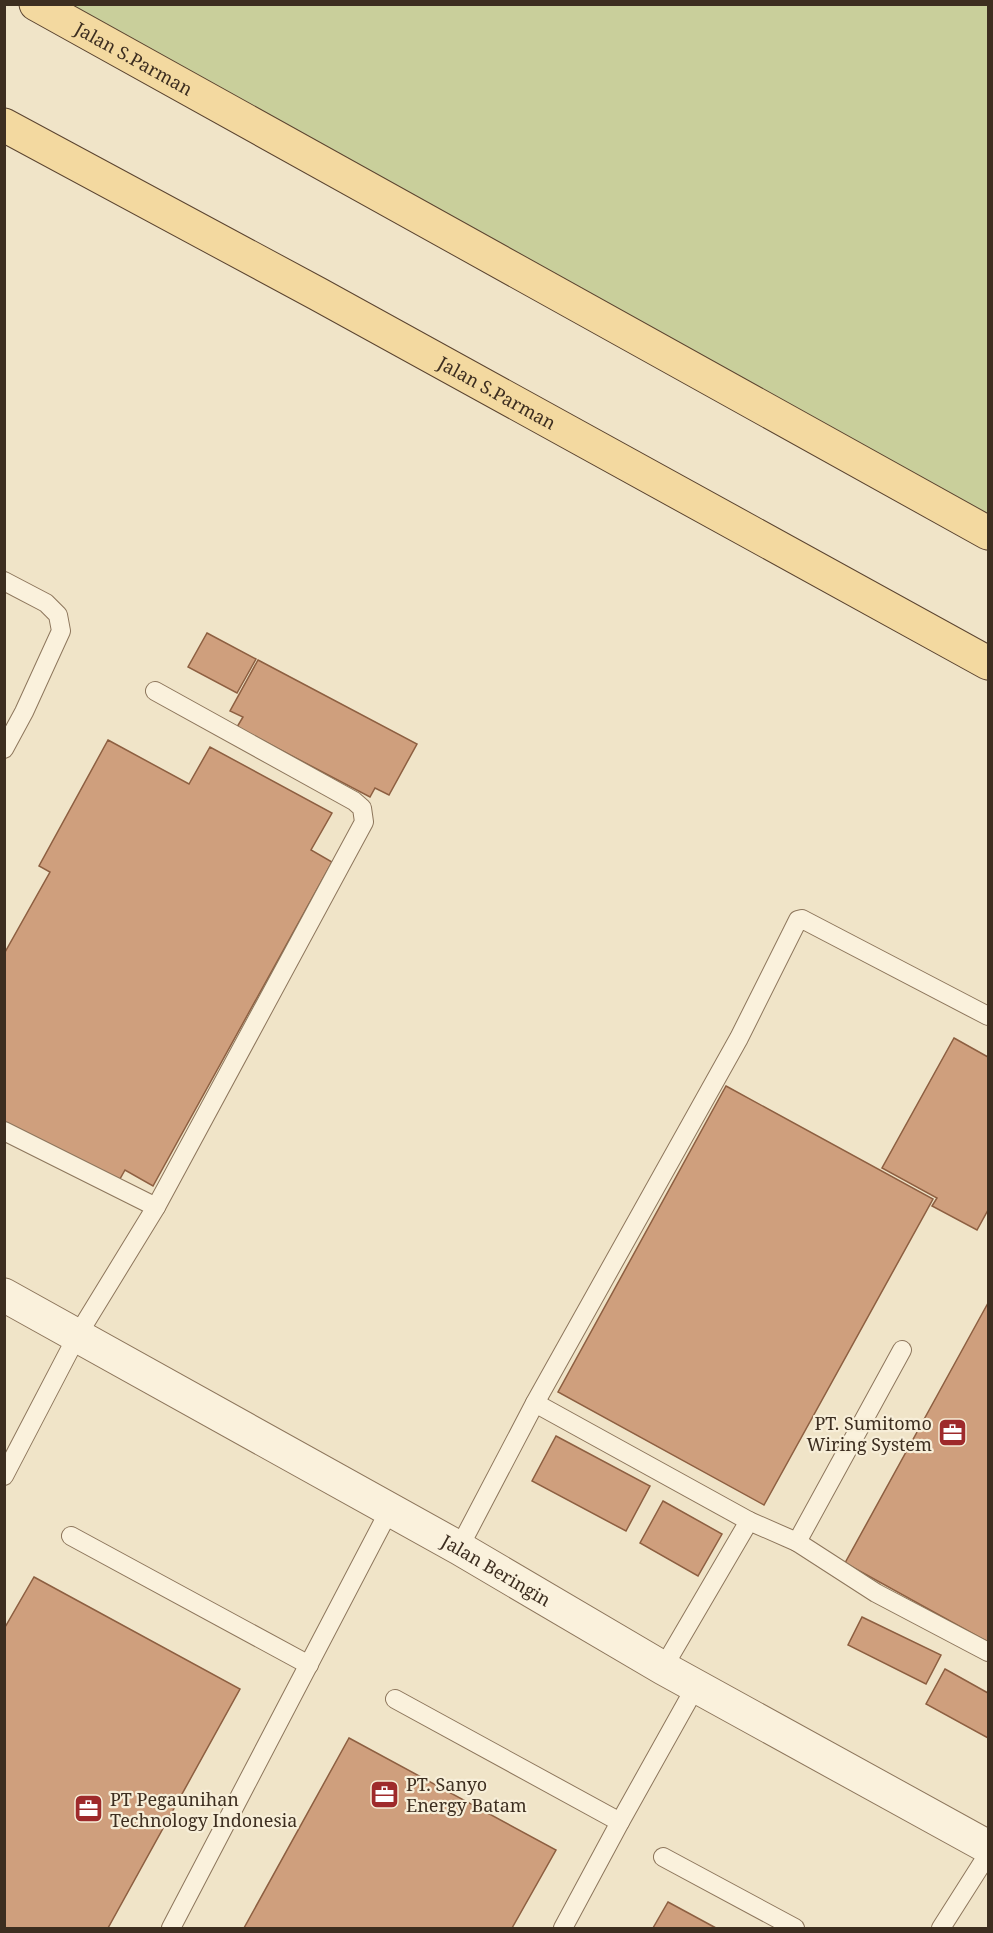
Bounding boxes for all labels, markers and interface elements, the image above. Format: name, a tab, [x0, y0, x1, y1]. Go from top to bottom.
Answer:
street label: Jalan S.Parman	[70, 16, 197, 101]
street label: Jalan S.Parman	[433, 350, 561, 435]
place label: PT. Sumitomo Wiring System	[806, 1411, 932, 1456]
office icon: PT. Sumitomo Wiring System	[937, 1417, 969, 1449]
street label: Jalan Beringin	[436, 1528, 556, 1612]
place label: PT. Sanyo Energy Batam	[406, 1772, 527, 1817]
office icon: PT. Sanyo Energy Batam	[369, 1778, 401, 1810]
place label: PT Pegaunihan Technology Indonesia	[110, 1787, 297, 1832]
office icon: PT Pegaunihan Technology Indonesia	[73, 1793, 105, 1825]

